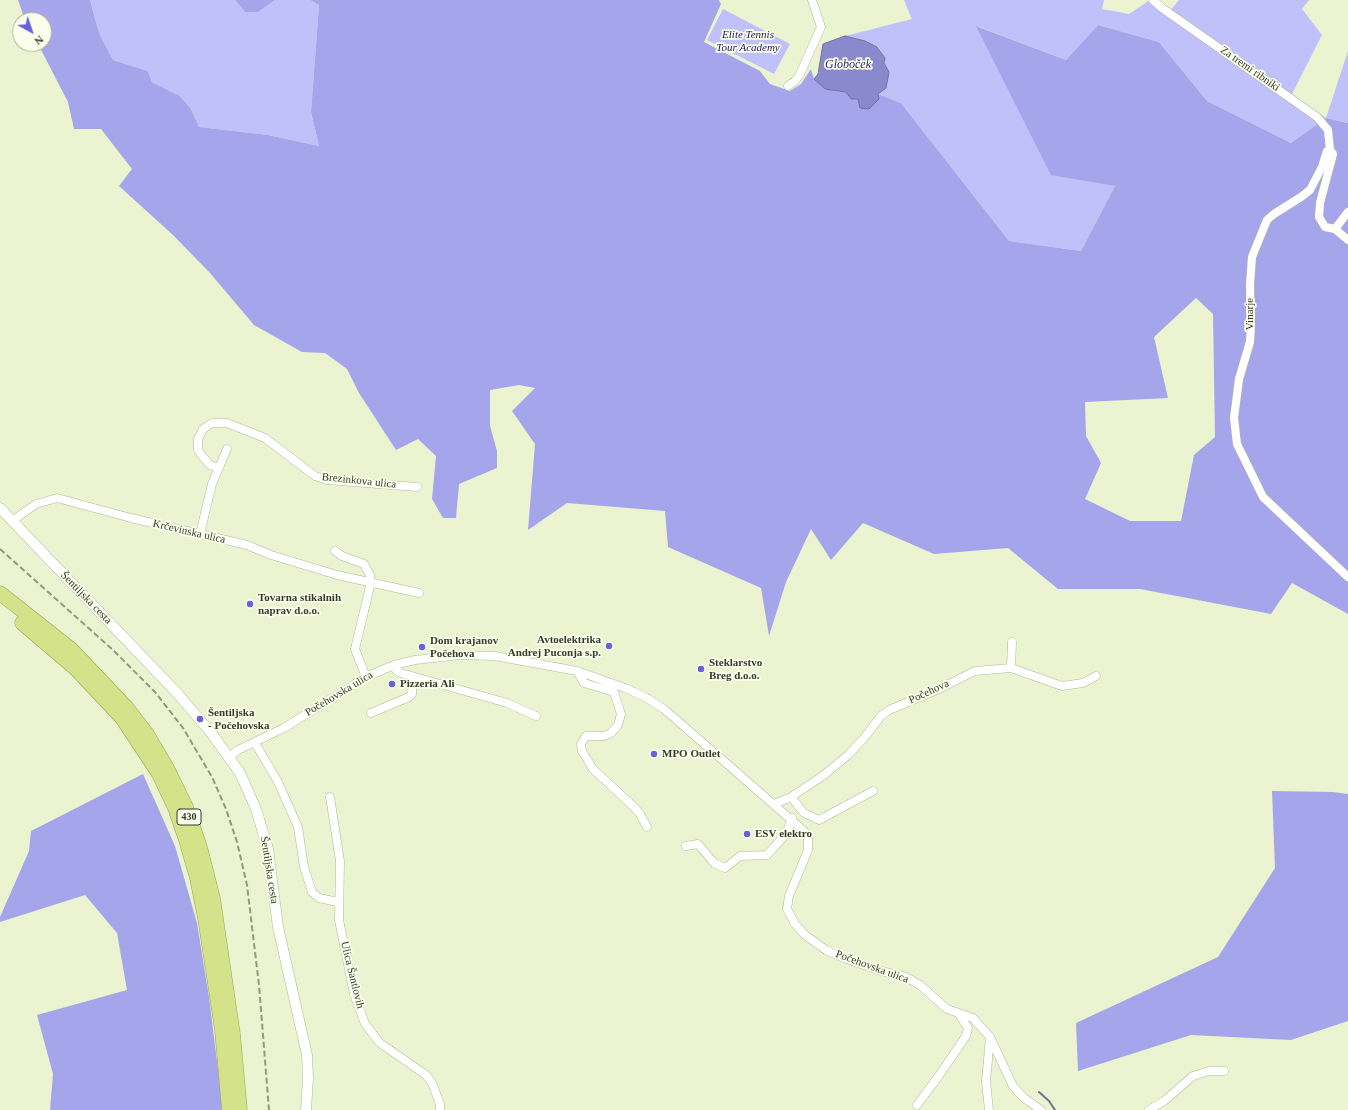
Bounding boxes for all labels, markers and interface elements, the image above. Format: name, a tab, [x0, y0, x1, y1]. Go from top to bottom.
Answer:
north arrow	[12, 12, 52, 52]
park label: Elite Tennis Tour Academy	[716, 28, 780, 54]
text: N	[32, 33, 46, 48]
street label: Za tremi ribniki	[1218, 44, 1282, 94]
water label: Globoček	[825, 58, 871, 72]
street label: Vinarje	[1243, 298, 1257, 330]
street label: Brezinkova ulica	[321, 471, 397, 491]
street label: Krčevinska ulica	[151, 517, 227, 547]
street label: Šentiljska cesta	[58, 569, 114, 627]
place label: Tovarna stikalnih naprav d.o.o.	[258, 591, 341, 617]
marker: Tovarna stikalnih naprav d.o.o.	[245, 599, 255, 609]
place label: Avtoelektrika Andrej Puconja s.p.	[508, 633, 601, 659]
place label: Dom krajanov Počehova	[430, 634, 498, 660]
marker: Avtoelektrika Andrej Puconja s.p.	[604, 641, 614, 651]
marker: Dom krajanov Počehova	[417, 642, 427, 652]
place label: Steklarstvo Breg d.o.o.	[709, 656, 762, 682]
marker: Steklarstvo Breg d.o.o.	[696, 664, 706, 674]
street label: Počehovska ulica	[303, 669, 375, 719]
place label: Pizzeria Ali	[400, 677, 455, 691]
street label: Počehova	[907, 677, 951, 707]
marker: Pizzeria Ali	[387, 679, 397, 689]
place label: Šentiljska - Počehovska	[208, 706, 269, 732]
marker: Šentiljska - Počehovska	[195, 714, 205, 724]
place label: MPO Outlet	[662, 747, 720, 761]
marker: MPO Outlet	[649, 749, 659, 759]
road number: 430	[177, 809, 201, 825]
place label: ESV elektro	[755, 827, 812, 841]
marker: ESV elektro	[742, 829, 752, 839]
street label: Šentiljska cesta	[257, 835, 281, 905]
street label: Ulica Šantlovih	[337, 940, 367, 1010]
street label: Počehovska ulica	[834, 948, 910, 986]

